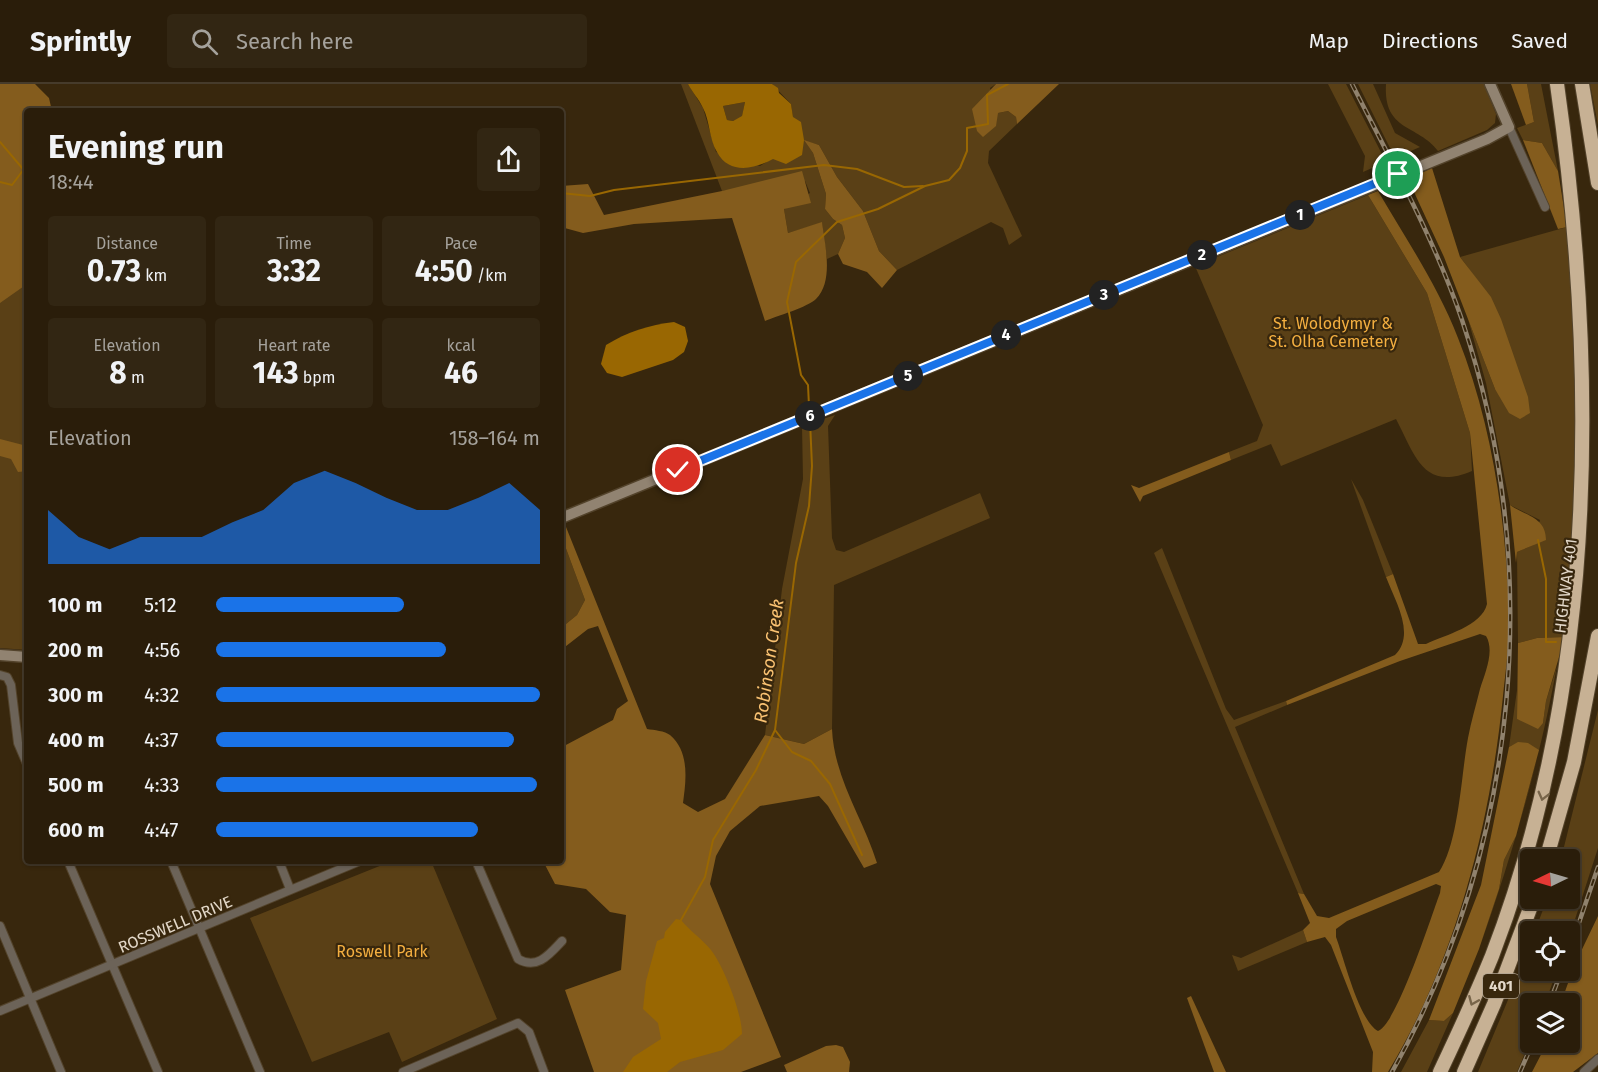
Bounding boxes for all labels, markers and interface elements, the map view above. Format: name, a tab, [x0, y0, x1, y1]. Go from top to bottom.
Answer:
search box	[167, 14, 587, 68]
text: Sprintly	[30, 25, 131, 58]
icon: search	[188, 25, 221, 58]
text: Search here	[236, 28, 354, 55]
text: Map	[1309, 28, 1349, 54]
text: Directions	[1382, 28, 1478, 54]
text: Saved	[1511, 28, 1568, 54]
text: Evening run	[48, 127, 224, 167]
button: share	[477, 128, 540, 191]
pin	[1372, 148, 1423, 199]
icon: arrive	[1381, 157, 1414, 190]
text: 18:44	[48, 170, 94, 194]
pin: 1	[1285, 200, 1315, 230]
text: 1	[1296, 205, 1304, 224]
text: Distance	[96, 234, 158, 253]
text: Time	[276, 234, 312, 253]
text: Pace	[444, 234, 478, 253]
pin: 2	[1187, 240, 1217, 270]
text: 2	[1198, 245, 1206, 264]
text: 0.73	[87, 253, 141, 289]
text: 3:32	[267, 253, 321, 289]
text: 4:50	[415, 253, 473, 289]
text: km	[141, 266, 167, 285]
text: /km	[473, 266, 507, 285]
pin: 3	[1089, 280, 1119, 310]
text: 3	[1100, 285, 1108, 304]
park label: St. Wolodymyr & St. Olha Cemetery	[1269, 314, 1398, 351]
pin: 4	[991, 320, 1021, 350]
text: 4	[1001, 325, 1011, 344]
text: Elevation	[93, 336, 161, 355]
text: Heart rate	[258, 336, 330, 355]
text: kcal	[447, 336, 475, 355]
text: 8	[109, 355, 127, 391]
text: 143	[253, 355, 299, 391]
text: 46	[444, 355, 478, 391]
pin: 5	[893, 361, 923, 391]
text: 5	[904, 366, 912, 385]
text: m	[127, 368, 145, 387]
text: bpm	[299, 368, 335, 387]
pin: 6	[795, 401, 825, 431]
text: 6	[805, 406, 815, 425]
text: Elevation	[48, 426, 132, 450]
text: 158–164 m	[449, 426, 540, 450]
pin	[652, 444, 703, 495]
icon: check	[661, 453, 694, 486]
street label: HIGHWAY 401	[1550, 538, 1581, 634]
text: 100 m	[48, 593, 102, 617]
text: 5:12	[144, 593, 177, 617]
water label: Robinson Creek	[749, 597, 789, 724]
text: 200 m	[48, 638, 103, 662]
text: 4:56	[144, 638, 180, 662]
text: 300 m	[48, 683, 103, 707]
text: 4:32	[144, 683, 179, 707]
text: 400 m	[48, 728, 104, 752]
text: 4:37	[144, 728, 178, 752]
text: 500 m	[48, 773, 104, 797]
text: 4:33	[144, 773, 180, 797]
one-way arrow	[1538, 791, 1550, 801]
text: 600 m	[48, 818, 104, 842]
text: 4:47	[144, 818, 178, 842]
north arrow	[1520, 849, 1580, 909]
map controls	[1520, 849, 1580, 1053]
street label: ROSSWELL DRIVE	[115, 892, 235, 957]
button: locate	[1520, 921, 1580, 981]
park label: Roswell Park	[336, 942, 429, 961]
road number: 401	[1483, 974, 1519, 998]
button: layers	[1520, 993, 1580, 1053]
one-way arrow	[1468, 994, 1480, 1005]

